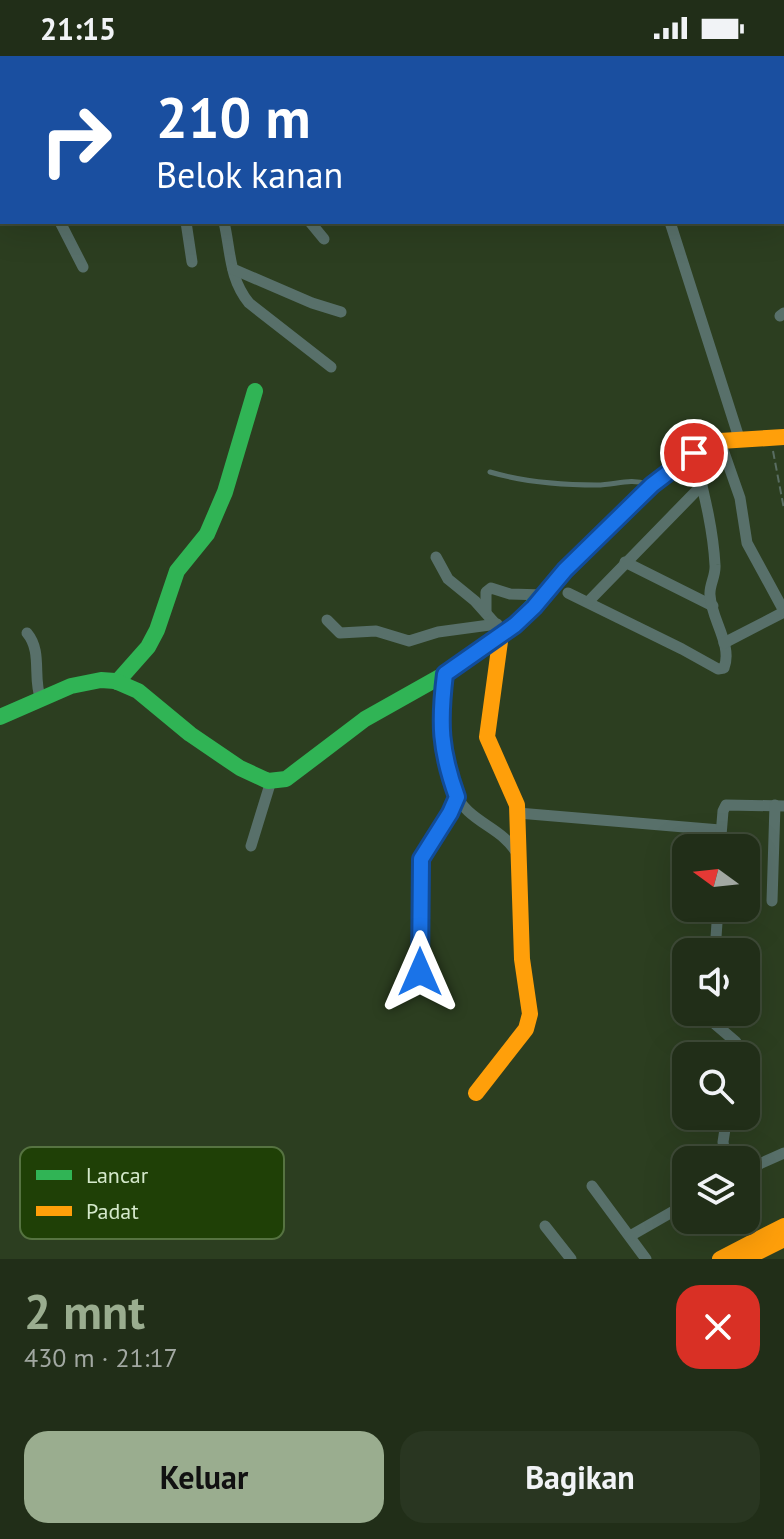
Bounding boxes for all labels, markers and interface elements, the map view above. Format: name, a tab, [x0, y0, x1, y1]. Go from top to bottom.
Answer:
text: 21:15	[40, 9, 116, 48]
text: 210 m	[156, 81, 311, 153]
icon: right	[24, 88, 128, 192]
text: Belok kanan	[156, 151, 343, 198]
pin	[660, 419, 728, 487]
icon: arrive	[672, 431, 716, 475]
north arrow	[672, 834, 760, 922]
map controls	[672, 834, 760, 1234]
position arrow	[378, 930, 462, 1014]
button: sound	[672, 938, 760, 1026]
button: search	[672, 1042, 760, 1130]
button: layers	[672, 1146, 760, 1234]
legend	[20, 1147, 284, 1239]
text: Lancar	[86, 1161, 149, 1189]
text: Padat	[86, 1197, 139, 1225]
text: 2 mnt	[24, 1280, 145, 1342]
button: close	[676, 1285, 760, 1369]
text: 430 m · 21:17	[24, 1341, 178, 1374]
button: Keluar	[24, 1431, 384, 1523]
button: Bagikan	[400, 1431, 760, 1523]

